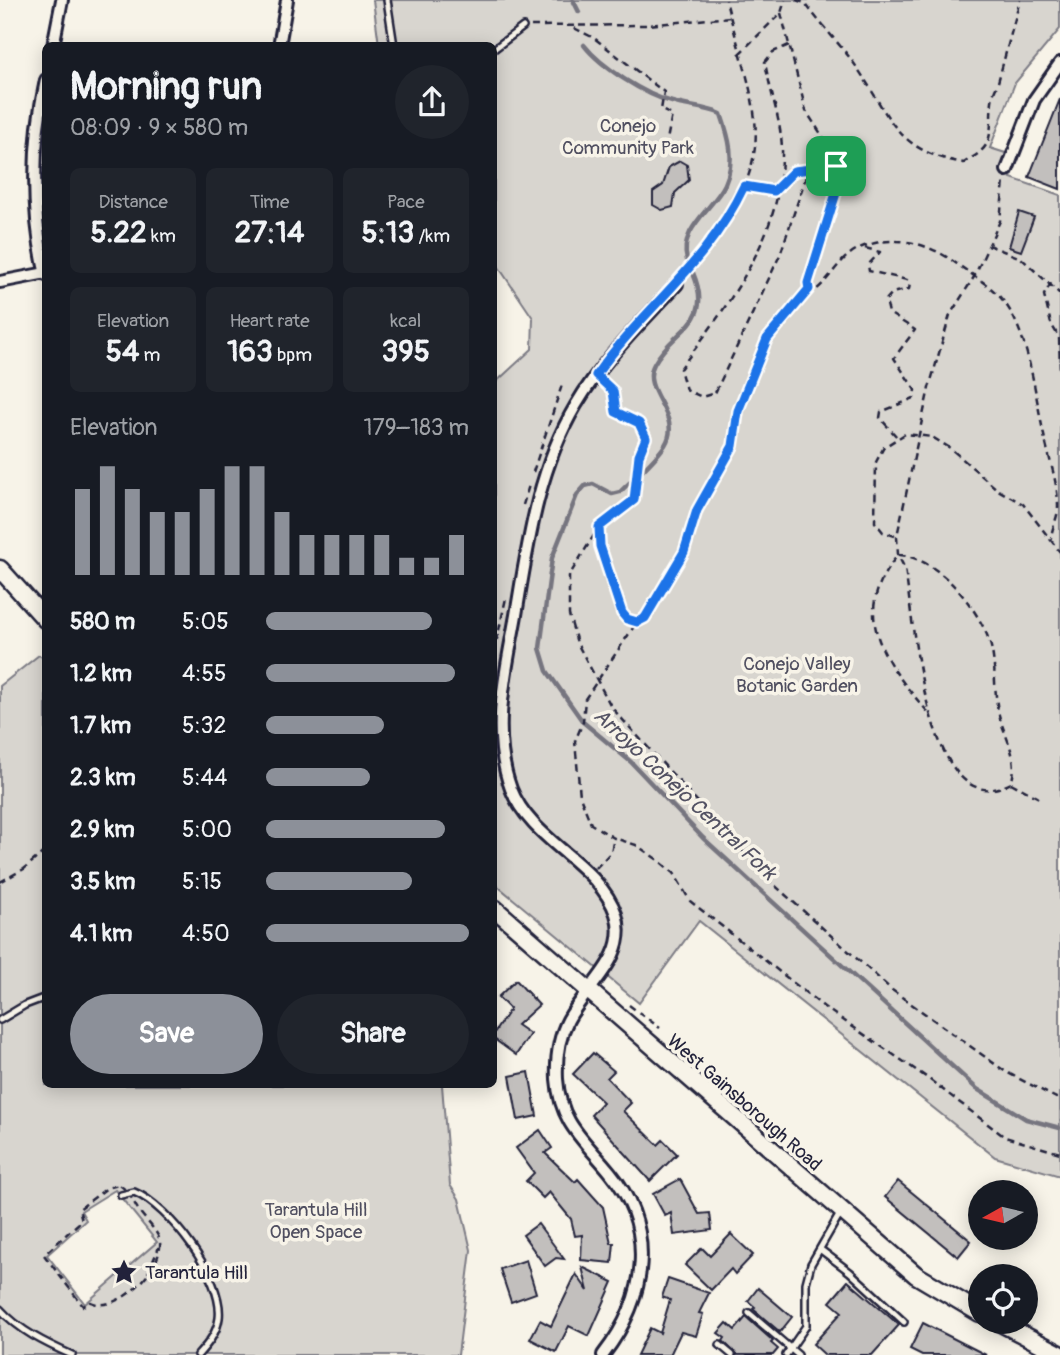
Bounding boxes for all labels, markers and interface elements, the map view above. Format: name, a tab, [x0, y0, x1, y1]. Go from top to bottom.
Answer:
text: Morning run	[70, 63, 262, 111]
button: share	[395, 65, 469, 139]
text: 08:09 · 9 × 580 m	[70, 113, 248, 142]
park label: Conejo Community Park	[562, 114, 694, 160]
pin	[806, 136, 866, 196]
icon: arrive	[817, 147, 855, 185]
text: Distance	[98, 190, 168, 214]
text: Time	[250, 190, 289, 214]
text: Pace	[387, 190, 425, 214]
text: 5.22	[91, 214, 147, 251]
text: 27:14	[235, 214, 304, 251]
text: 5:13	[362, 214, 414, 251]
text: km	[147, 224, 176, 248]
text: /km	[414, 224, 450, 248]
text: Elevation	[97, 309, 169, 333]
text: Heart rate	[229, 309, 310, 333]
text: kcal	[390, 309, 421, 333]
text: 54	[106, 333, 140, 370]
text: 163	[227, 333, 273, 370]
text: 395	[382, 333, 430, 370]
text: m	[140, 343, 161, 367]
text: bpm	[273, 343, 312, 367]
text: Elevation	[70, 413, 158, 442]
text: 179–183 m	[364, 413, 469, 442]
text: 580 m	[70, 607, 135, 636]
text: 5:05	[182, 607, 229, 636]
park label: Conejo Valley Botanic Garden	[736, 652, 858, 698]
text: 1.2 km	[70, 659, 132, 688]
text: 4:55	[182, 659, 226, 688]
water label: Arroyo Conejo Central Fork	[588, 703, 783, 888]
text: 1.7 km	[70, 711, 131, 740]
text: 5:32	[182, 711, 226, 740]
text: 2.3 km	[70, 763, 136, 792]
text: 5:44	[182, 763, 227, 792]
text: 2.9 km	[70, 815, 135, 844]
text: 5:00	[182, 815, 232, 844]
text: 3.5 km	[70, 867, 135, 896]
text: 5:15	[182, 867, 222, 896]
text: 4.1 km	[70, 919, 132, 948]
text: 4:50	[182, 919, 230, 948]
button: Save	[70, 994, 263, 1074]
button: Share	[277, 994, 469, 1074]
street label: West Gainsborough Road	[662, 1029, 827, 1176]
north arrow	[968, 1180, 1038, 1250]
map controls	[968, 1180, 1038, 1334]
park label: Tarantula Hill Open Space	[265, 1198, 368, 1244]
place icon: Tarantula Hill	[109, 1257, 139, 1287]
place label: Tarantula Hill	[145, 1261, 248, 1285]
button: locate	[968, 1264, 1038, 1334]

